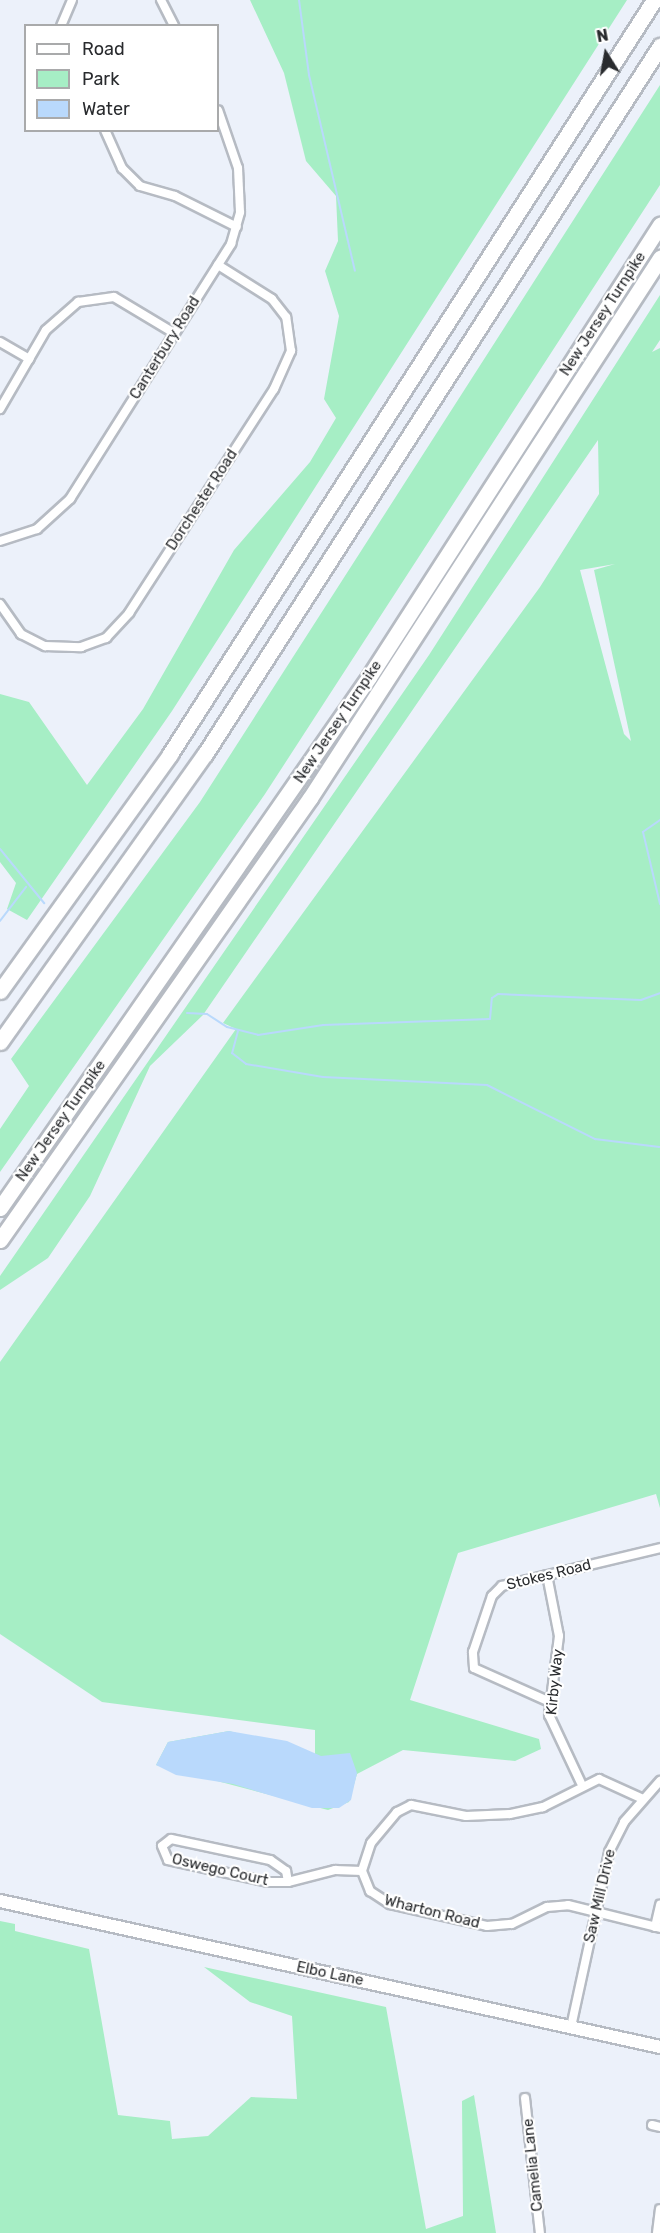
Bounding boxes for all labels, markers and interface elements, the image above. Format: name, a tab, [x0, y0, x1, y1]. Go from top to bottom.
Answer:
legend	[24, 24, 219, 132]
north arrow	[576, 24, 636, 84]
text: N	[595, 25, 610, 46]
text: Road	[82, 38, 125, 60]
text: Park	[82, 68, 119, 90]
text: Water	[82, 98, 130, 120]
street label: New Jersey Turnpike	[556, 248, 650, 380]
street label: Canterbury Road	[126, 293, 204, 403]
street label: Dorchester Road	[163, 446, 241, 554]
street label: New Jersey Turnpike	[290, 657, 386, 787]
street label: New Jersey Turnpike	[12, 1056, 110, 1186]
street label: Stokes Road	[505, 1556, 593, 1594]
street label: Kirby Way	[543, 1648, 567, 1716]
street label: Saw Mill Drive	[580, 1847, 620, 1945]
street label: Oswego Court	[170, 1850, 270, 1890]
street label: Wharton Road	[382, 1891, 482, 1933]
street label: Elbo Lane	[295, 1958, 365, 1990]
street label: Camelia Lane	[519, 2118, 547, 2212]

